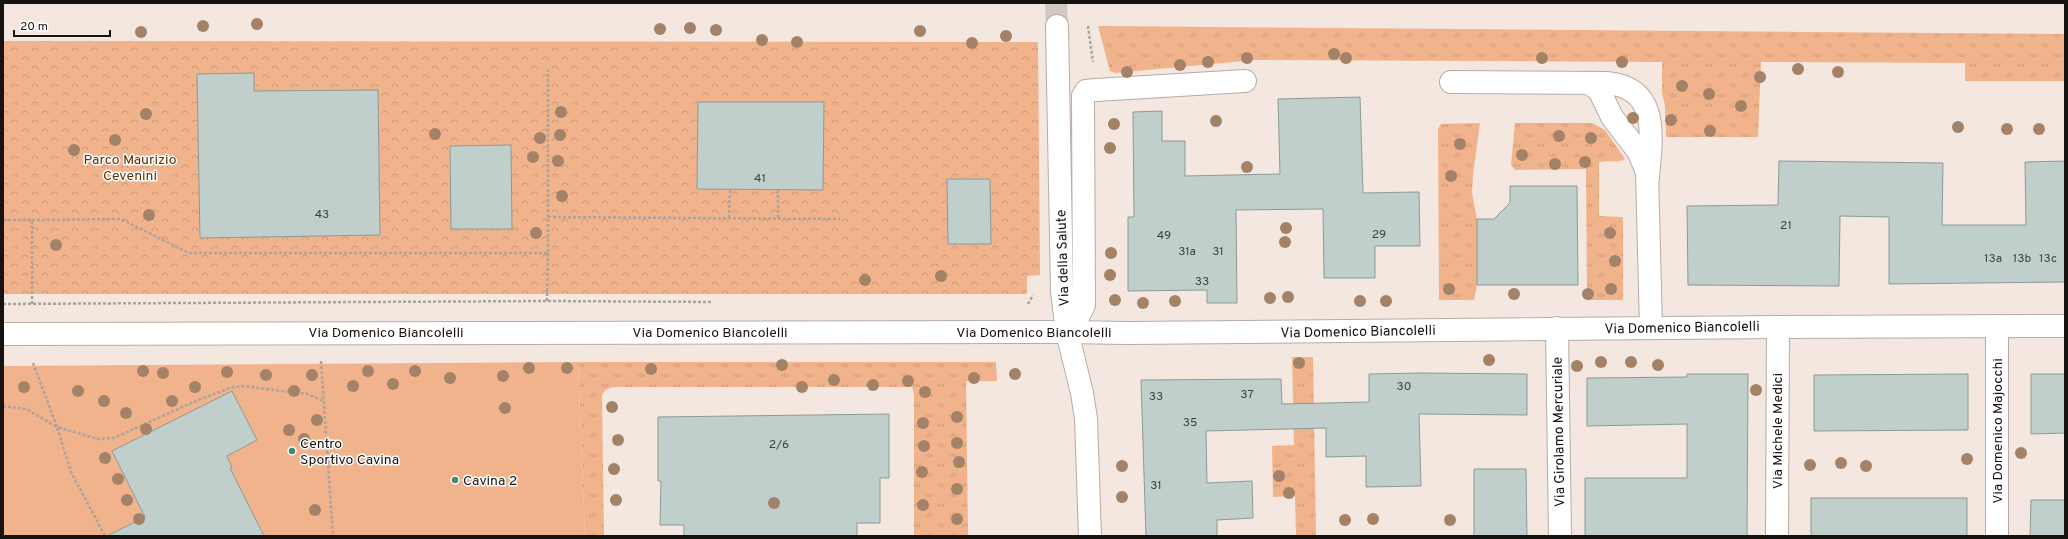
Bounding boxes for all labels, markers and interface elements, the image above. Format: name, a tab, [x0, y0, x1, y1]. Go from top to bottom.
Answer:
scale bar	[14, 12, 110, 38]
text: 20 m	[20, 19, 48, 35]
park label: Parco Maurizio Cevenini	[84, 152, 177, 185]
house number: 41	[754, 171, 766, 187]
house number: 43	[315, 207, 329, 223]
street label: Via della Salute	[1053, 209, 1074, 307]
house number: 21	[1780, 218, 1792, 234]
house number: 29	[1372, 227, 1386, 243]
house number: 49	[1157, 228, 1171, 244]
house number: 31a	[1178, 244, 1196, 260]
house number: 31	[1212, 244, 1224, 260]
house number: 13a	[1984, 251, 2002, 267]
house number: 13b	[2013, 251, 2031, 267]
house number: 13c	[2039, 251, 2057, 267]
house number: 33	[1195, 274, 1209, 290]
street label: Via Domenico Biancolelli	[1604, 319, 1760, 338]
street label: Via Domenico Biancolelli	[1280, 323, 1436, 342]
street label: Via Domenico Biancolelli	[308, 325, 464, 342]
street label: Via Domenico Biancolelli	[632, 325, 788, 342]
street label: Via Domenico Biancolelli	[956, 325, 1112, 342]
street label: Via Girolamo Mercuriale	[1550, 357, 1569, 507]
street label: Via Domenico Majocchi	[1990, 358, 2007, 504]
street label: Via Michele Medici	[1770, 373, 1787, 489]
house number: 30	[1397, 379, 1411, 395]
house number: 37	[1240, 387, 1254, 403]
house number: 33	[1149, 389, 1163, 405]
house number: 35	[1183, 415, 1197, 431]
place label: Centro Sportivo Cavina	[300, 436, 399, 469]
house number: 2/6	[769, 437, 789, 453]
marker: Centro Sportivo Cavina	[287, 446, 297, 456]
place label: Cavina 2	[463, 473, 517, 490]
marker: Cavina 2	[450, 475, 460, 485]
house number: 31	[1150, 478, 1162, 494]

